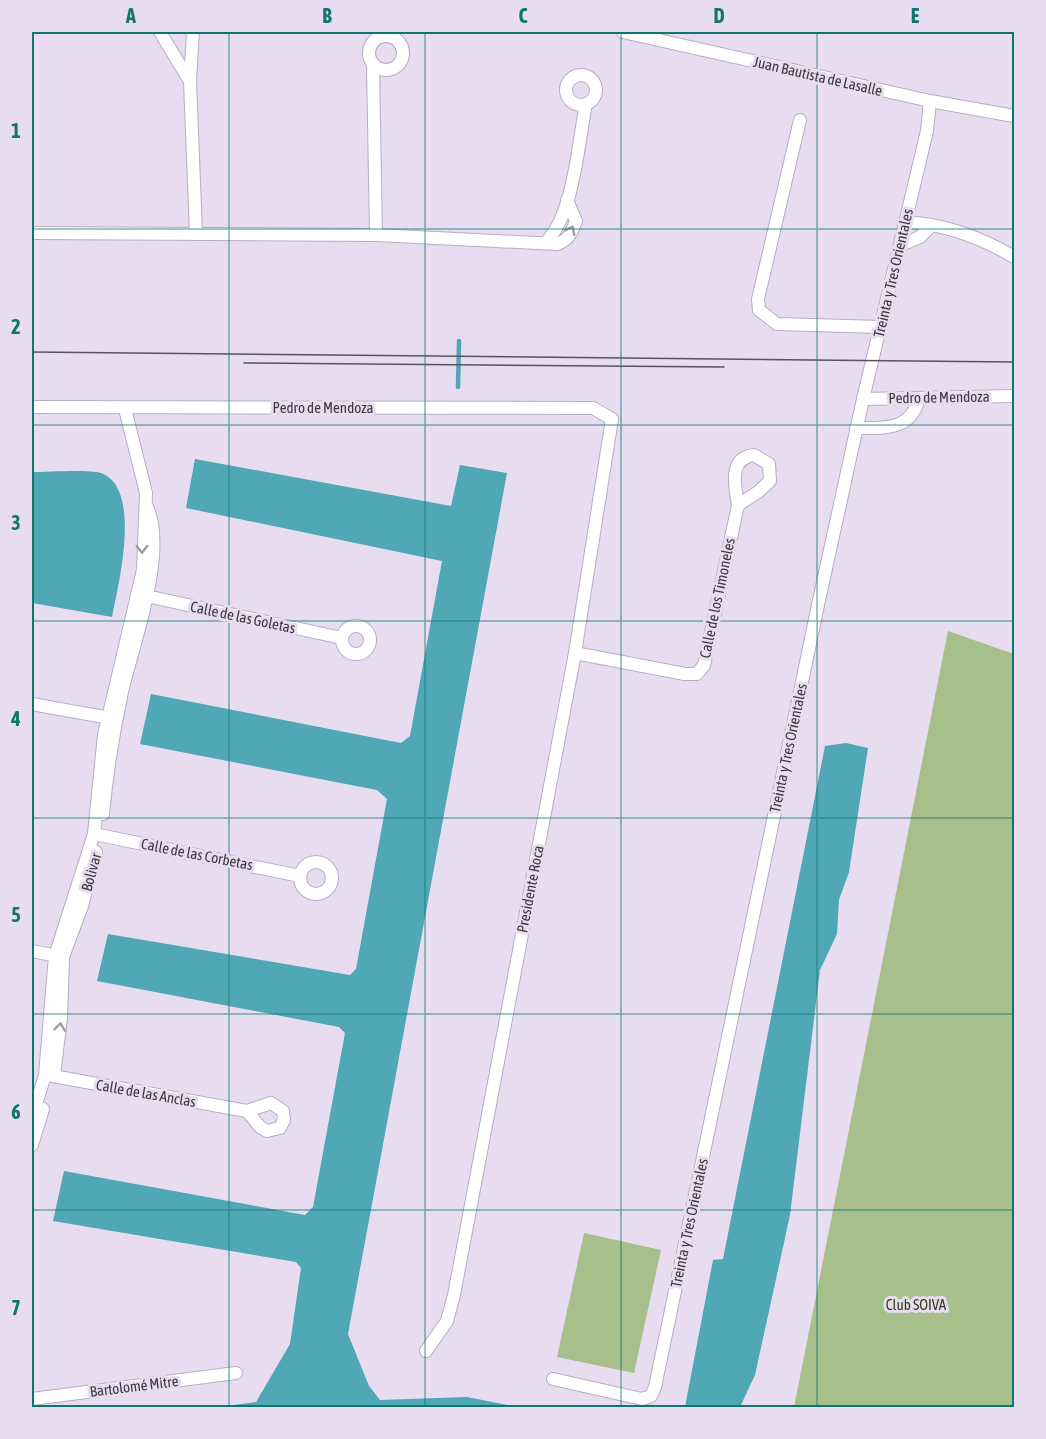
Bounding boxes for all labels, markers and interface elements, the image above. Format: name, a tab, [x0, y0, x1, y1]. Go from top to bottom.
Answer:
text: A	[125, 4, 136, 27]
text: B	[322, 4, 332, 27]
text: C	[519, 4, 528, 27]
text: D	[713, 4, 725, 27]
text: E	[911, 4, 920, 27]
street label: Juan Bautista de Lasalle	[752, 53, 884, 99]
text: 1	[11, 119, 21, 142]
street label: Treinta y Tres Orientales	[870, 207, 916, 339]
one-way arrow	[564, 226, 575, 236]
text: 2	[11, 315, 21, 338]
street label: Pedro de Mendoza	[888, 388, 990, 406]
street label: Pedro de Mendoza	[272, 399, 374, 416]
text: 3	[11, 511, 21, 534]
street label: Calle de los Timoneles	[696, 536, 738, 660]
one-way arrow	[136, 545, 148, 554]
street label: Calle de las Goletas	[189, 598, 297, 636]
street label: Treinta y Tres Orientales	[766, 682, 810, 814]
text: 4	[10, 707, 21, 730]
street label: Calle de las Corbetas	[140, 835, 254, 873]
street label: Presidente Roca	[513, 844, 547, 934]
street label: Bolivar	[78, 850, 104, 893]
text: 5	[11, 903, 21, 926]
one-way arrow	[53, 1022, 65, 1032]
street label: Calle de las Anclas	[95, 1076, 197, 1110]
text: 6	[11, 1100, 21, 1123]
street label: Treinta y Tres Orientales	[667, 1157, 711, 1289]
text: 7	[11, 1296, 21, 1319]
park label: Club SOIVA	[886, 1296, 947, 1313]
street label: Bartolomé Mitre	[89, 1372, 179, 1400]

